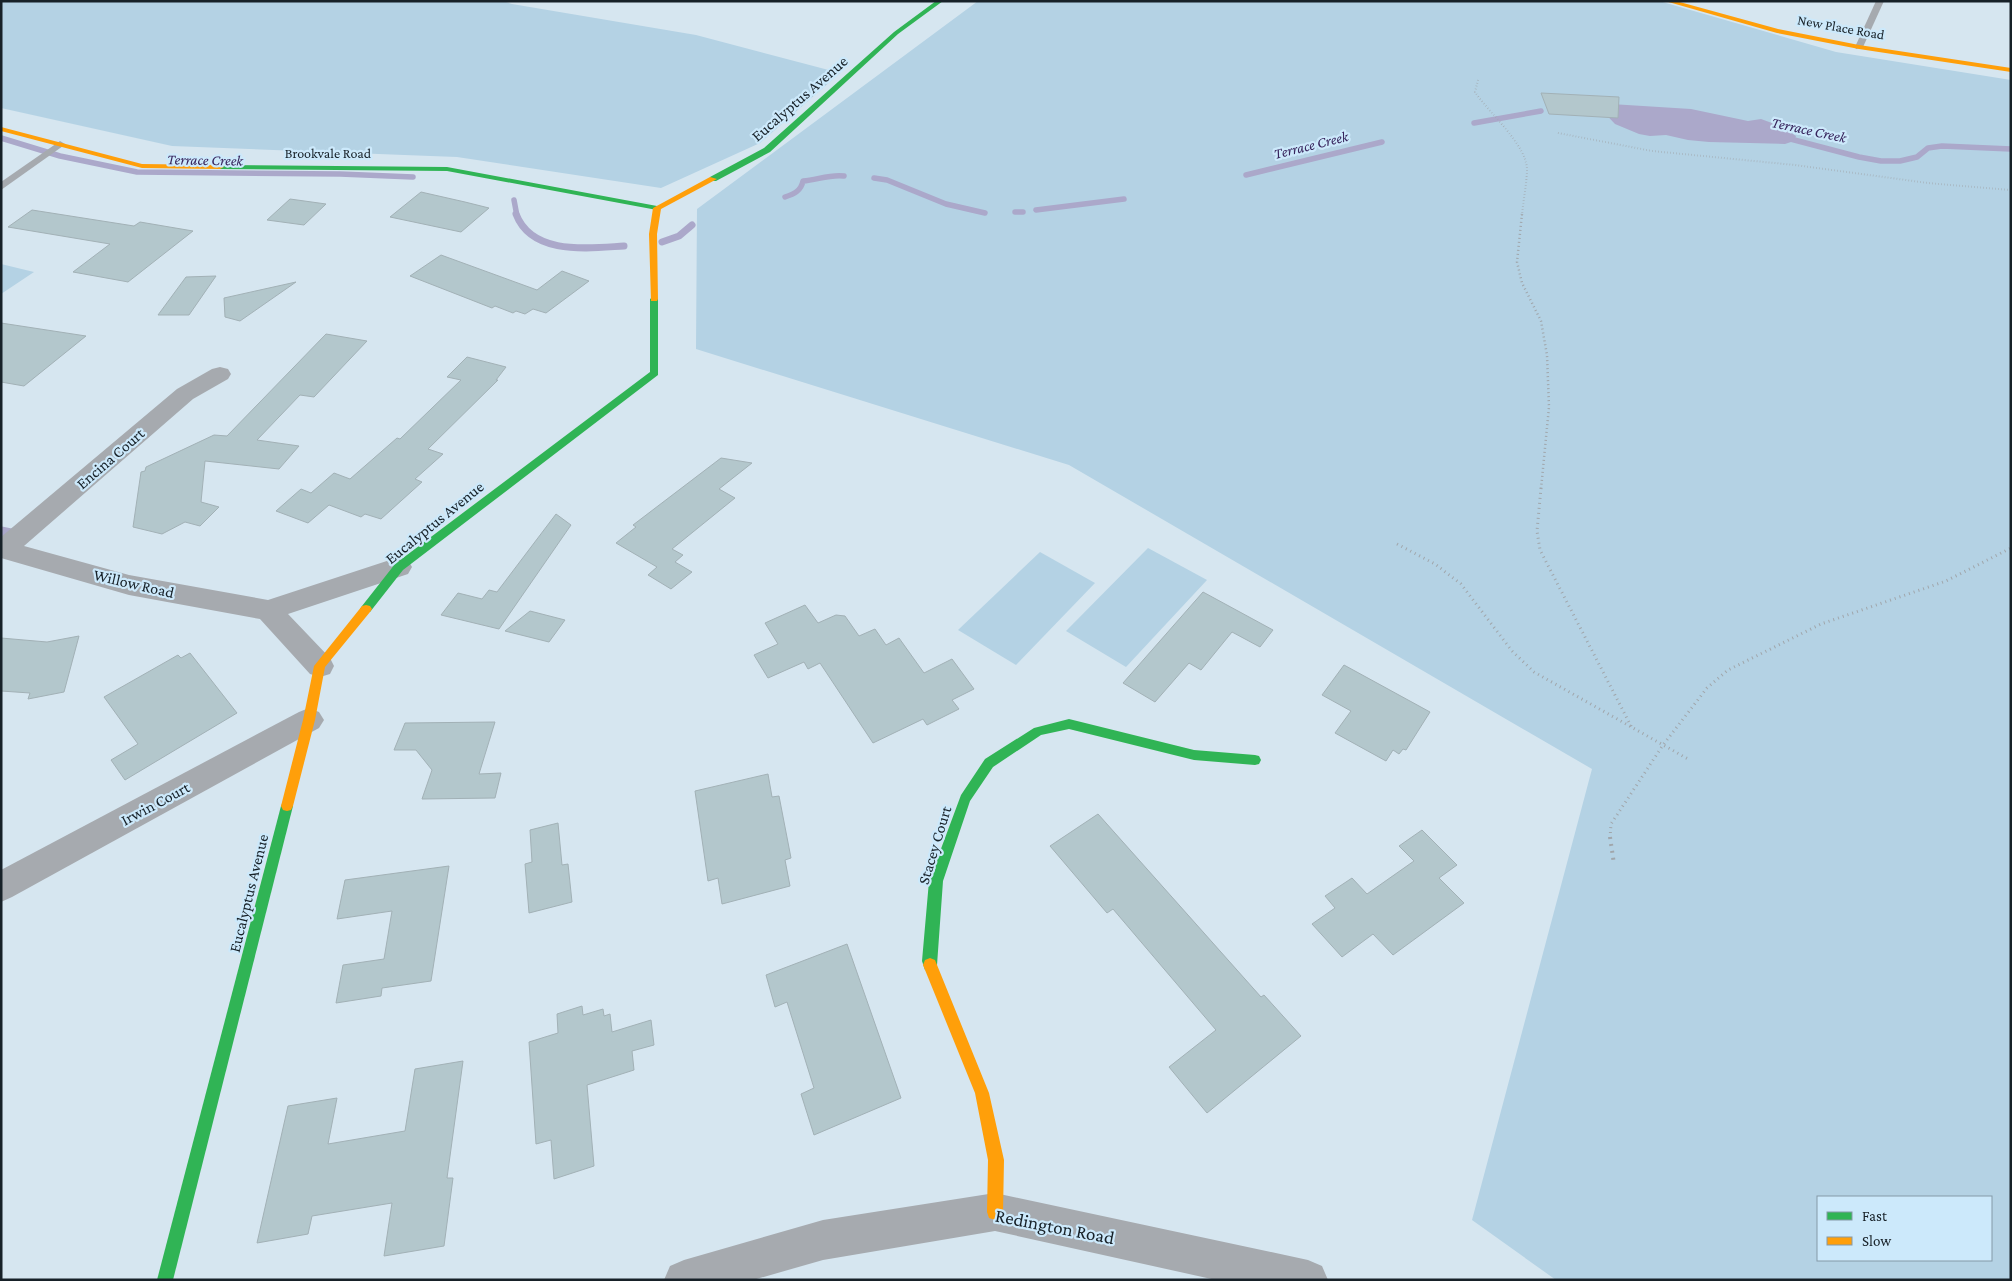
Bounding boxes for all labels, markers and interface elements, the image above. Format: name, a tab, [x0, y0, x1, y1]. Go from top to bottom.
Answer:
street label: New Place Road	[1796, 11, 1886, 43]
street label: Eucalyptus Avenue	[748, 52, 851, 145]
water label: Terrace Creek	[1770, 114, 1849, 146]
water label: Terrace Creek	[1272, 128, 1351, 162]
street label: Brookvale Road	[285, 145, 372, 161]
water label: Terrace Creek	[167, 151, 245, 169]
street label: Encina Court	[73, 424, 148, 492]
street label: Eucalyptus Avenue	[382, 478, 487, 568]
street label: Willow Road	[92, 566, 176, 601]
street label: Irwin Court	[118, 778, 193, 829]
street label: Stacey Court	[915, 803, 956, 887]
street label: Eucalyptus Avenue	[226, 832, 272, 954]
legend	[1817, 1196, 1992, 1261]
street label: Redington Road	[994, 1205, 1116, 1248]
text: Fast	[1862, 1208, 1888, 1224]
text: Slow	[1862, 1233, 1892, 1249]

